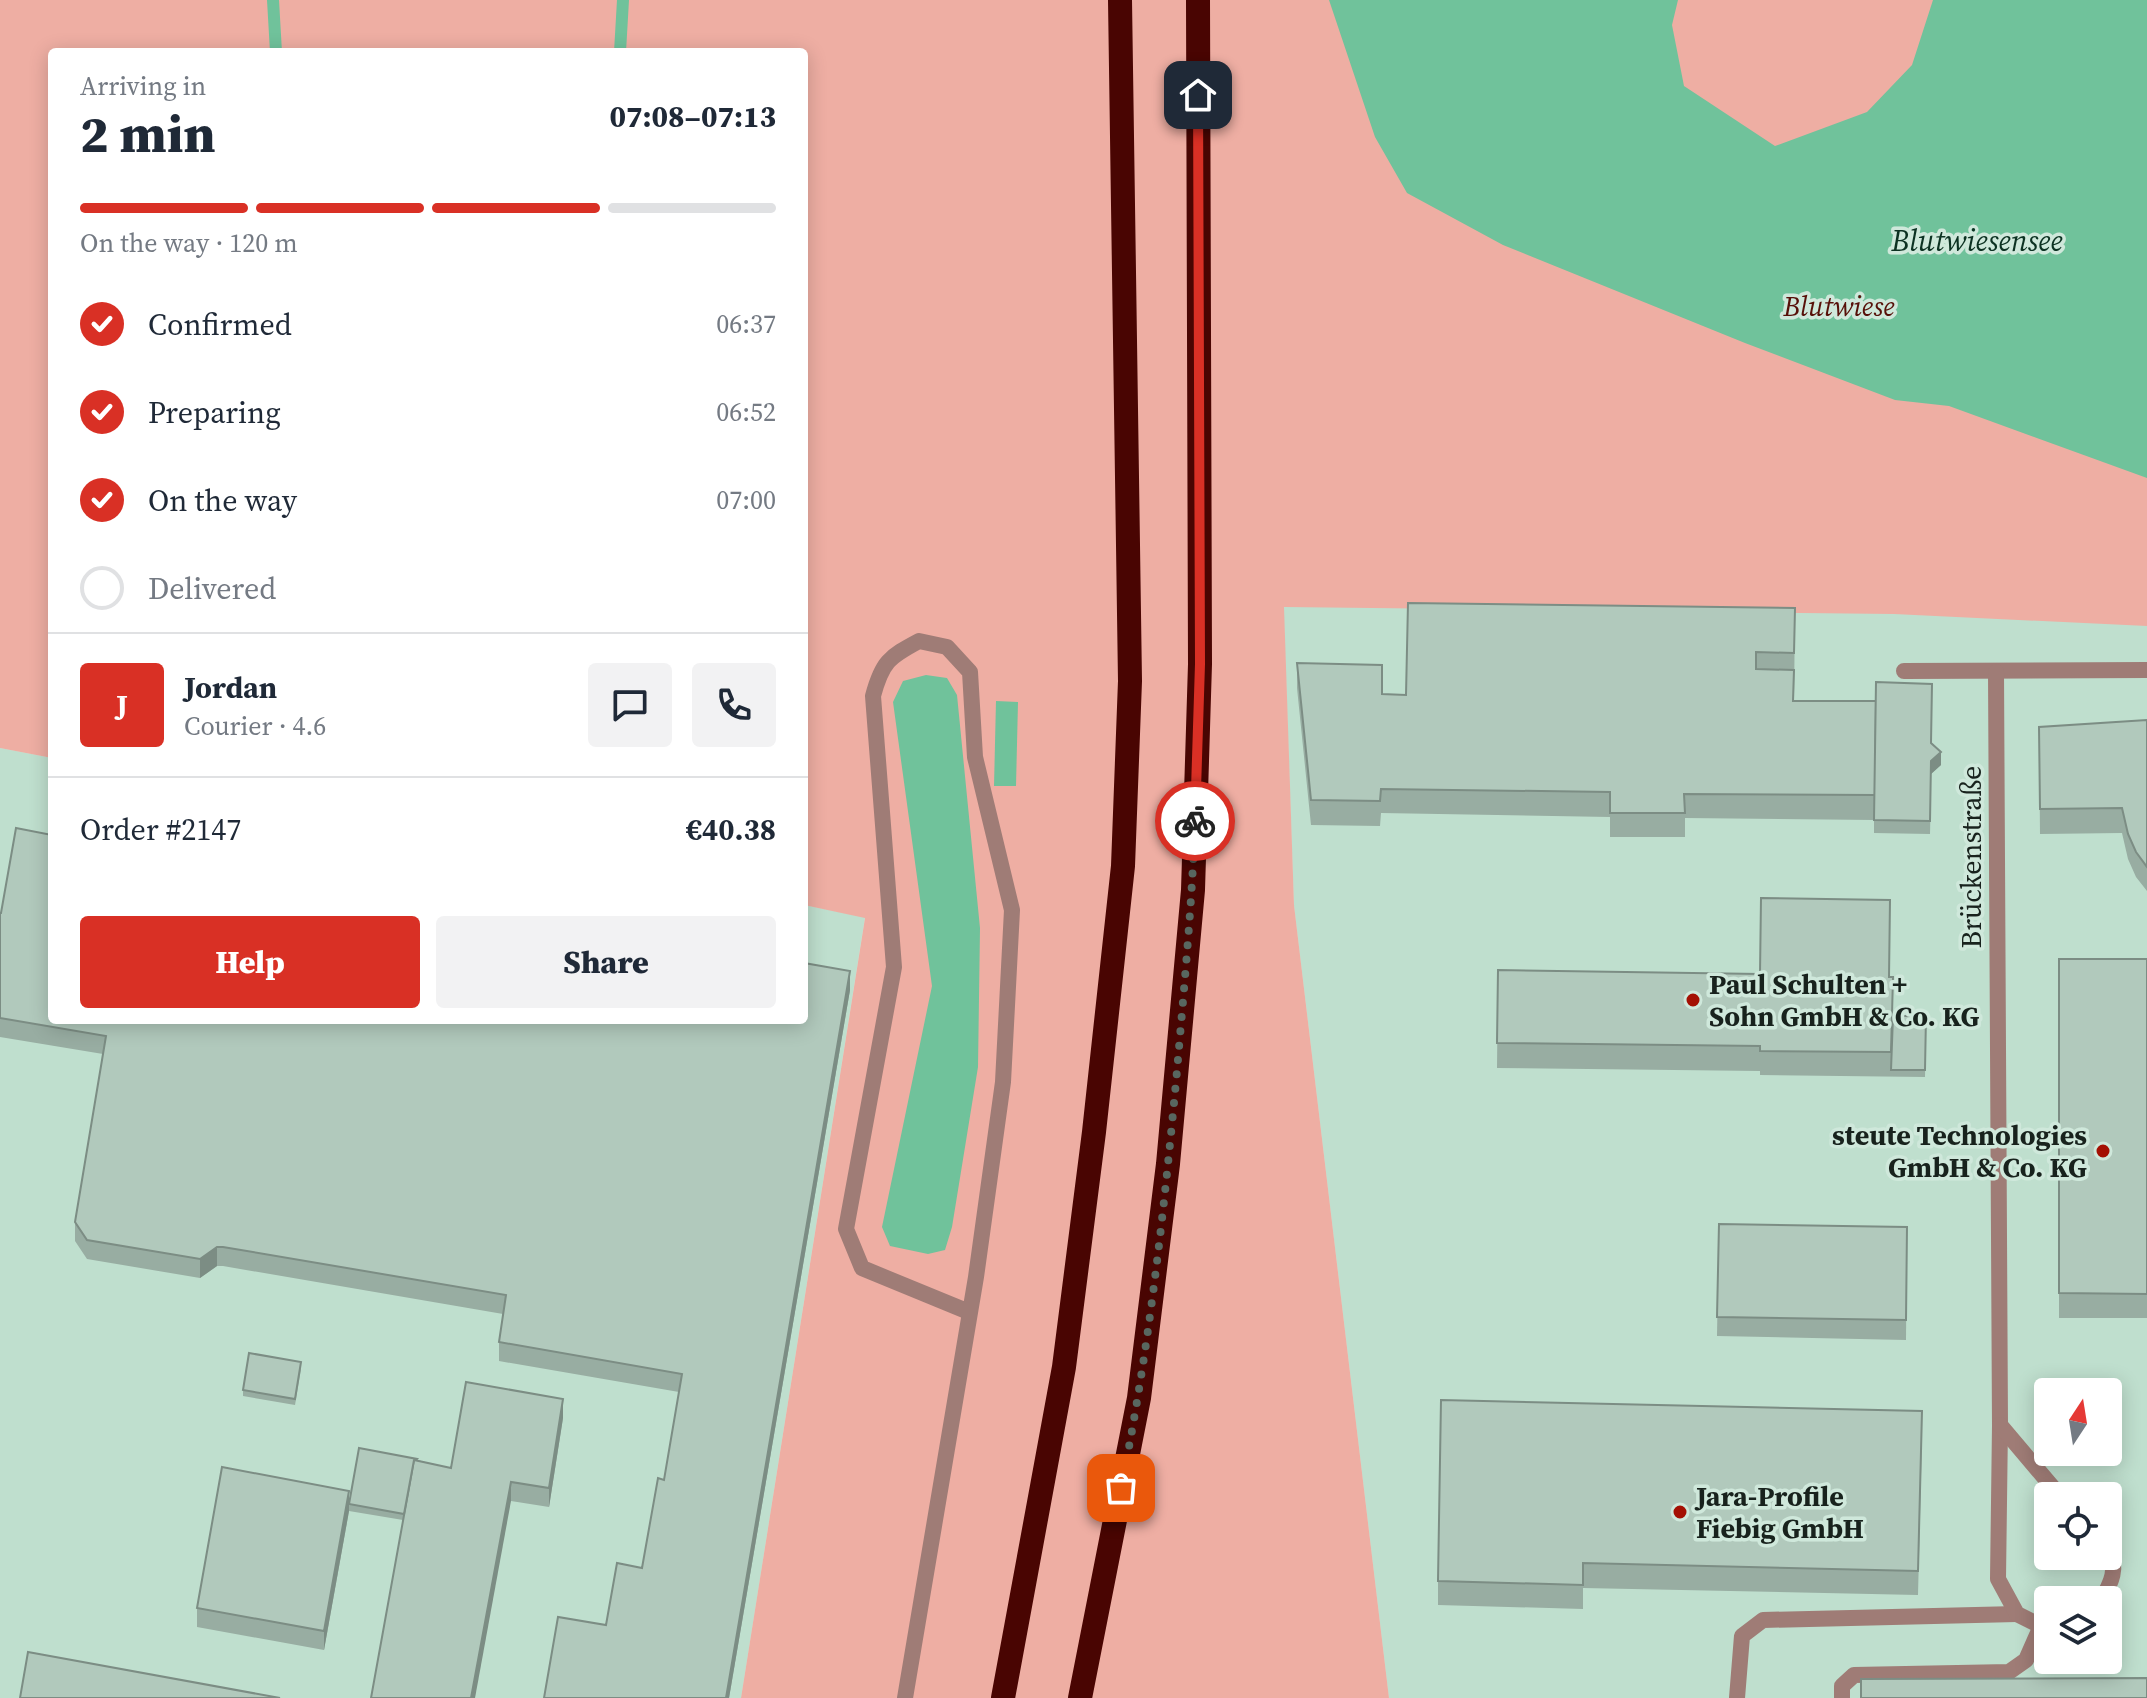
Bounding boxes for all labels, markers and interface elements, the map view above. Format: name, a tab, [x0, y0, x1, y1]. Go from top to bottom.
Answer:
pin	[1164, 61, 1232, 129]
text: Arriving in	[80, 68, 206, 104]
icon: home	[1176, 73, 1220, 117]
text: 07:08–07:13	[609, 96, 776, 137]
text: 2 min	[80, 98, 216, 169]
water label: Blutwiesensee	[1890, 220, 2063, 261]
text: On the way · 120 m	[80, 225, 298, 261]
park label: Blutwiese	[1782, 287, 1895, 325]
icon: check	[80, 302, 124, 346]
text: Confirmed	[148, 304, 292, 345]
text: 06:37	[716, 306, 776, 342]
icon: check	[80, 390, 124, 434]
text: Preparing	[148, 392, 281, 433]
text: 06:52	[716, 394, 776, 430]
icon: check	[80, 478, 124, 522]
text: On the way	[148, 480, 297, 521]
text: 07:00	[716, 482, 776, 518]
text: Delivered	[148, 568, 276, 609]
button: chat	[588, 663, 672, 747]
button: phone	[692, 663, 776, 747]
text: Jordan	[184, 667, 277, 708]
text: J	[116, 685, 128, 726]
text: Courier · 4.6	[184, 708, 326, 744]
street label: Brückenstraße	[1952, 766, 1990, 948]
courier	[1155, 781, 1235, 861]
icon: bike	[1173, 799, 1217, 843]
text: Order #2147	[80, 809, 241, 850]
text: €40.38	[686, 809, 776, 850]
button: Help	[80, 916, 420, 1008]
button: Share	[436, 916, 776, 1008]
place label: Paul Schulten + Sohn GmbH & Co. KG	[1709, 965, 1980, 1035]
marker: Paul Schulten + Sohn GmbH & Co. KG	[1684, 991, 1702, 1009]
place label: steute Technologies GmbH & Co. KG	[1832, 1116, 2087, 1186]
marker: steute Technologies GmbH & Co. KG	[2094, 1142, 2112, 1160]
north arrow	[2034, 1378, 2122, 1466]
map controls	[2034, 1378, 2122, 1674]
pin	[1087, 1454, 1155, 1522]
icon: bag	[1099, 1466, 1143, 1510]
place label: Jara-Profile Fiebig GmbH	[1694, 1477, 1864, 1547]
button: locate	[2034, 1482, 2122, 1570]
marker: Jara-Profile Fiebig GmbH	[1671, 1503, 1689, 1521]
button: layers	[2034, 1586, 2122, 1674]

